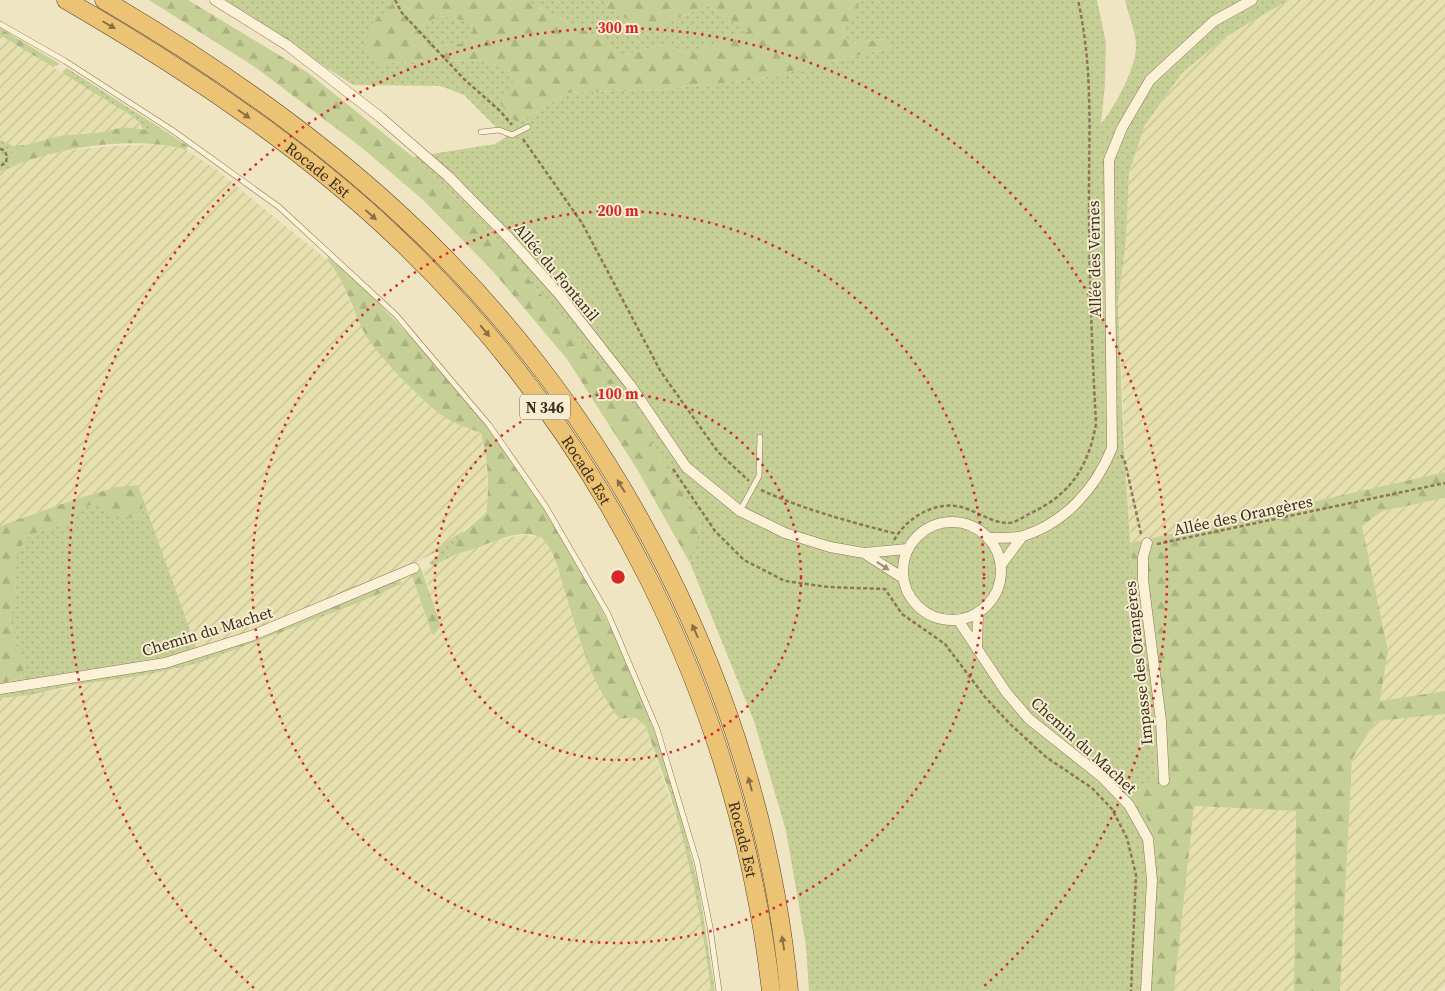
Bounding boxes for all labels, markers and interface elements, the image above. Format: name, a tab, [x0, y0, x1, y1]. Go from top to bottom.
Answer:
text: 300 m	[597, 17, 639, 38]
one-way arrow	[102, 20, 115, 29]
one-way arrow	[237, 109, 251, 119]
street label: Rocade Est	[281, 137, 356, 203]
text: 200 m	[597, 200, 639, 221]
street label: Allée des Vernes	[1082, 200, 1106, 318]
one-way arrow	[365, 209, 377, 221]
street label: Allée du Fontanil	[509, 218, 605, 326]
one-way arrow	[480, 324, 491, 337]
text: 100 m	[597, 383, 639, 404]
road number: N 346	[520, 394, 570, 420]
street label: Rocade Est	[557, 431, 617, 509]
one-way arrow	[616, 480, 625, 493]
street label: Allée des Orangères	[1171, 489, 1315, 540]
one-way arrow	[876, 561, 890, 571]
centre of rings	[609, 568, 627, 586]
street label: Impasse des Orangères	[1118, 580, 1158, 746]
street label: Chemin du Machet	[139, 600, 276, 661]
one-way arrow	[690, 624, 698, 638]
street label: Chemin du Machet	[1026, 692, 1142, 799]
one-way arrow	[745, 776, 753, 791]
street label: Rocade Est	[723, 798, 763, 880]
one-way arrow	[779, 934, 787, 950]

